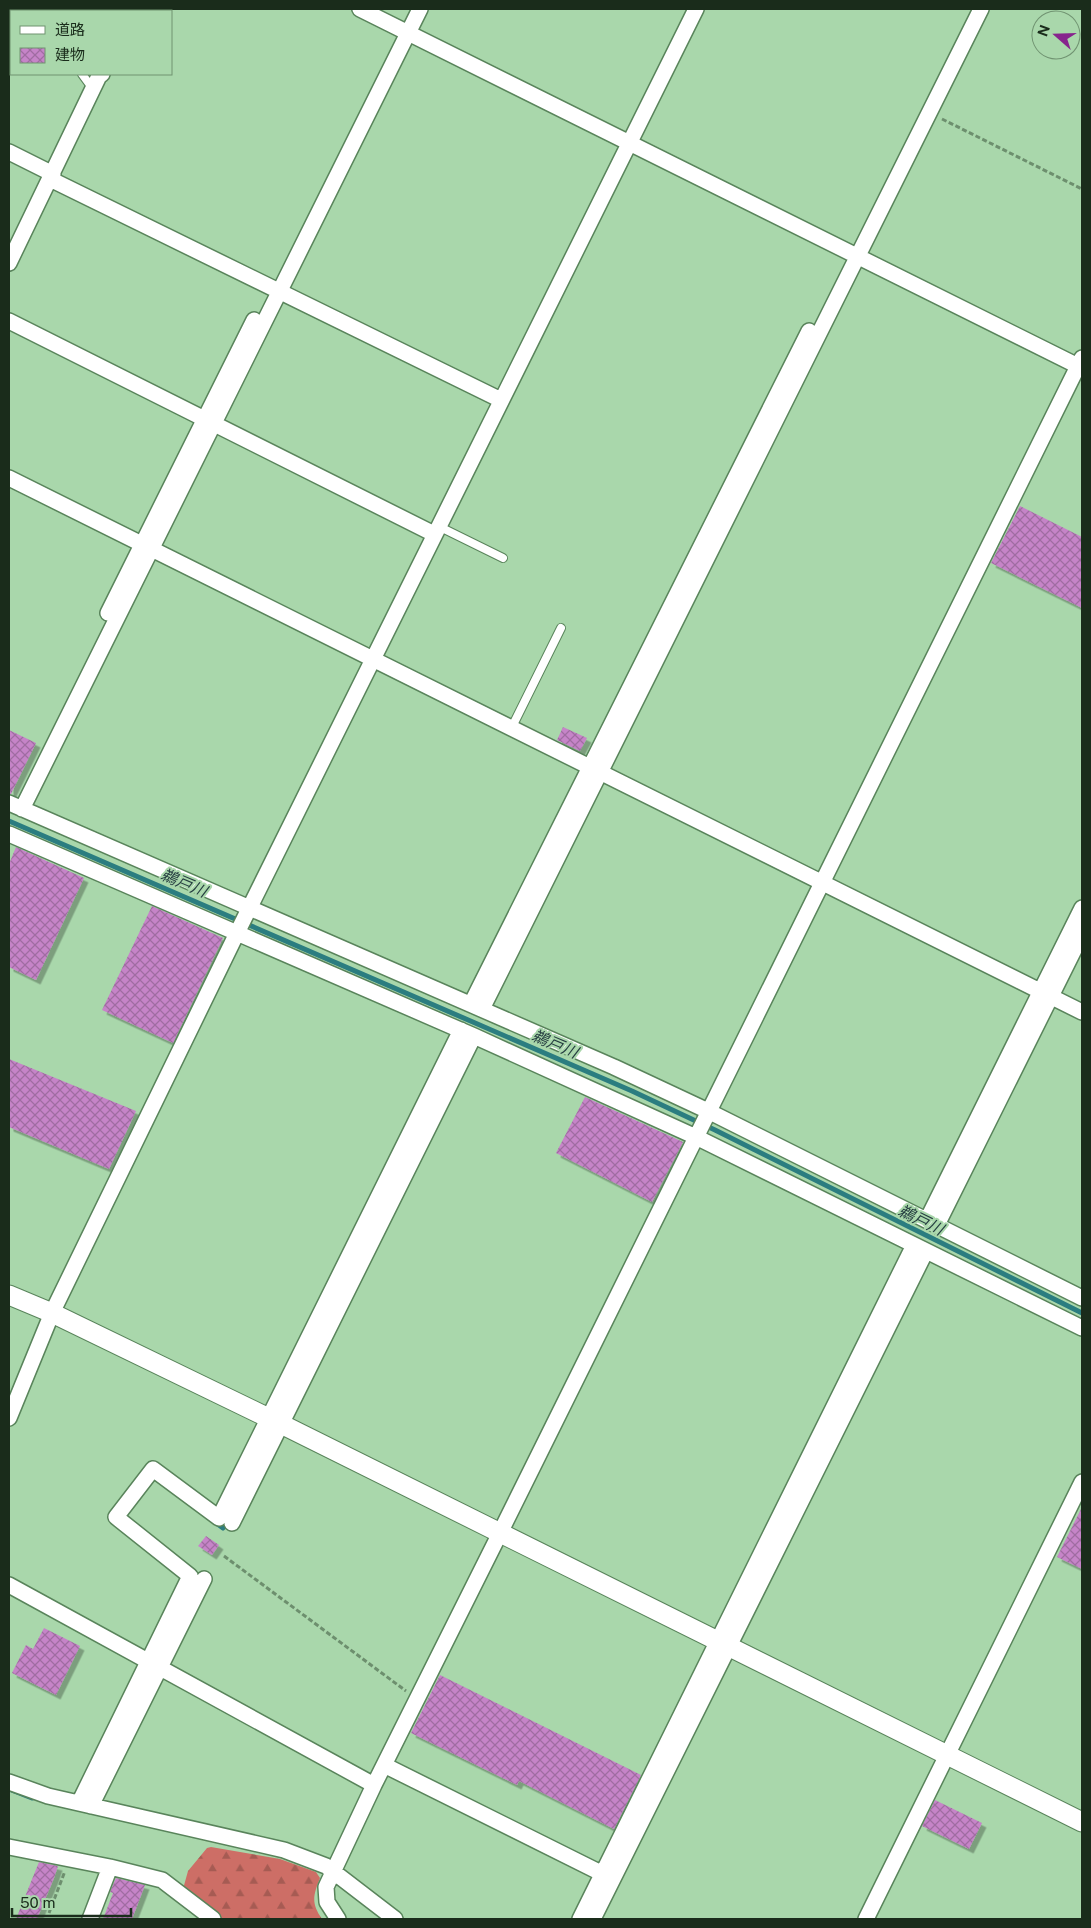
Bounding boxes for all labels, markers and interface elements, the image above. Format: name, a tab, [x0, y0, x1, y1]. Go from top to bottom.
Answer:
legend	[10, 10, 172, 75]
north arrow	[1031, 10, 1081, 60]
text: 道路	[55, 21, 85, 38]
text: N	[1034, 23, 1053, 38]
text: 建物	[55, 46, 85, 63]
water label: 鵜戸川	[158, 865, 212, 902]
water label: 鵜戸川	[529, 1026, 583, 1063]
water label: 鵜戸川	[895, 1201, 949, 1240]
scale bar	[12, 1886, 131, 1918]
text: 50 m	[20, 1894, 55, 1911]

